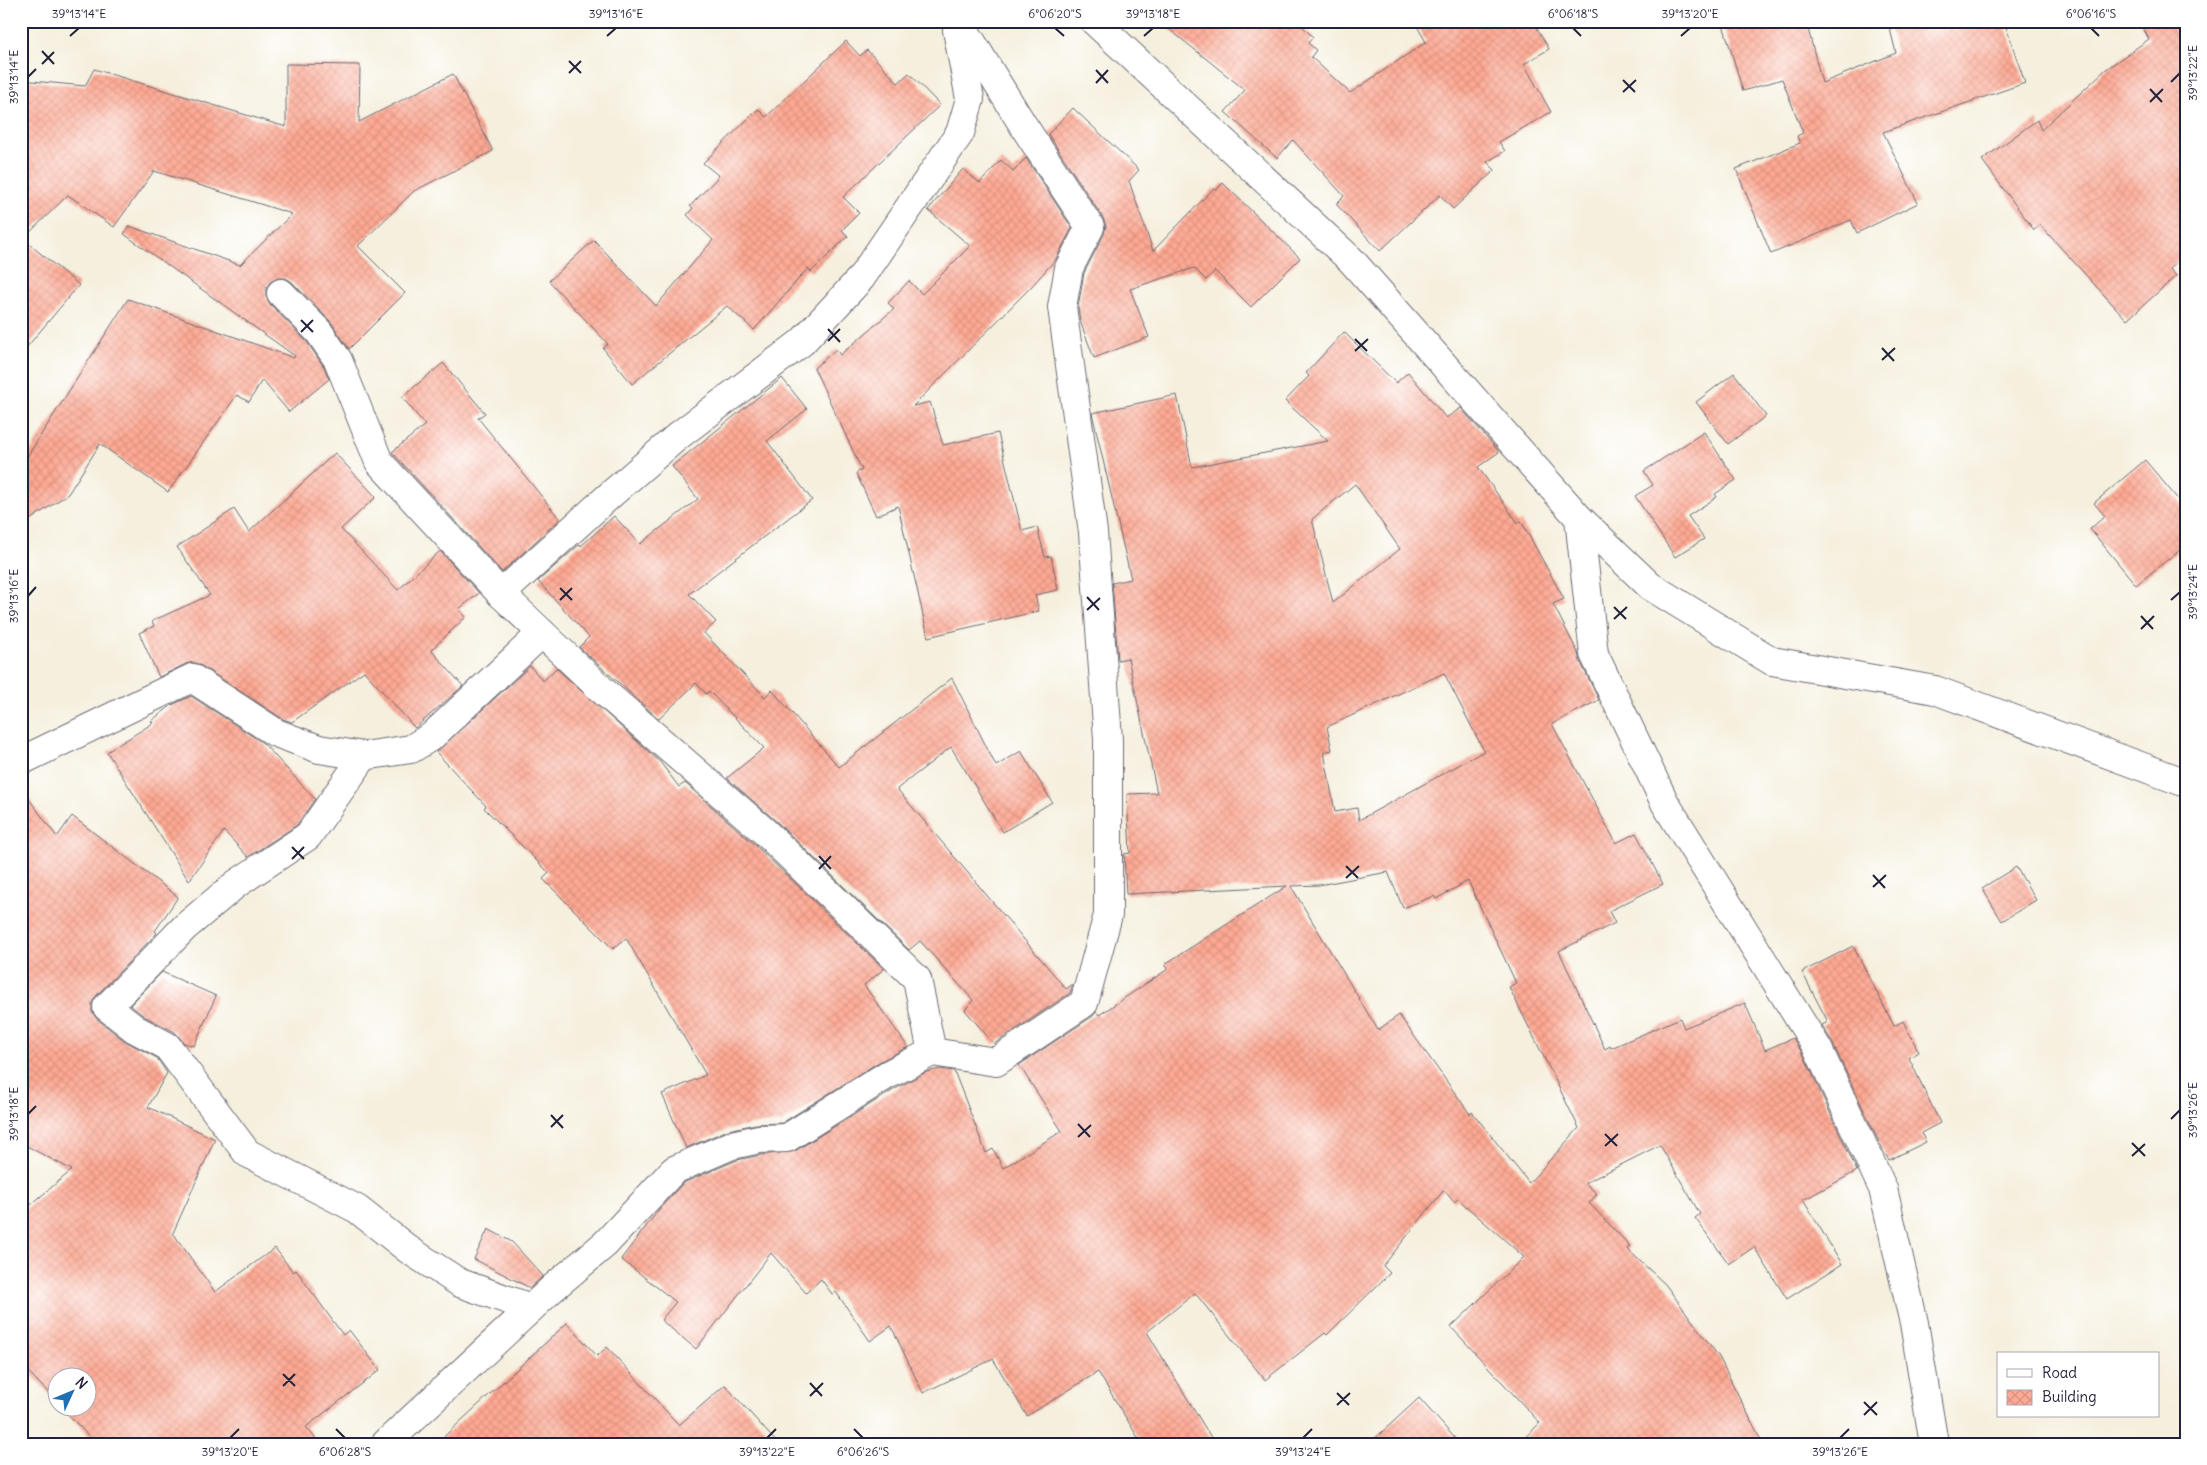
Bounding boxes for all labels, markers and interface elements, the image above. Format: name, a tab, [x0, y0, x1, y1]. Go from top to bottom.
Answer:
text: 39°13'14"E	[52, 6, 106, 21]
text: 39°13'16"E	[589, 6, 643, 21]
text: 6°06'20"S	[1028, 6, 1082, 21]
text: 39°13'18"E	[1126, 6, 1180, 21]
text: 6°06'18"S	[1548, 6, 1599, 21]
text: 39°13'20"E	[1661, 6, 1719, 21]
text: 6°06'16"S	[2066, 6, 2117, 21]
text: 39°13'22"E	[2185, 45, 2200, 101]
text: 39°13'14"E	[6, 50, 21, 104]
text: 39°13'24"E	[2185, 564, 2200, 620]
text: 39°13'16"E	[6, 569, 21, 623]
text: 39°13'26"E	[2185, 1082, 2200, 1138]
text: 39°13'18"E	[6, 1087, 21, 1141]
legend	[1997, 1352, 2160, 1418]
text: Road	[2042, 1363, 2077, 1382]
north arrow	[48, 1368, 98, 1418]
text: N	[72, 1373, 91, 1393]
text: Building	[2042, 1387, 2097, 1406]
text: 39°13'20"E	[201, 1444, 259, 1459]
text: 6°06'28"S	[319, 1444, 371, 1459]
text: 39°13'22"E	[739, 1444, 795, 1459]
text: 6°06'26"S	[837, 1444, 889, 1459]
text: 39°13'24"E	[1275, 1444, 1331, 1459]
text: 39°13'26"E	[1812, 1444, 1868, 1459]

